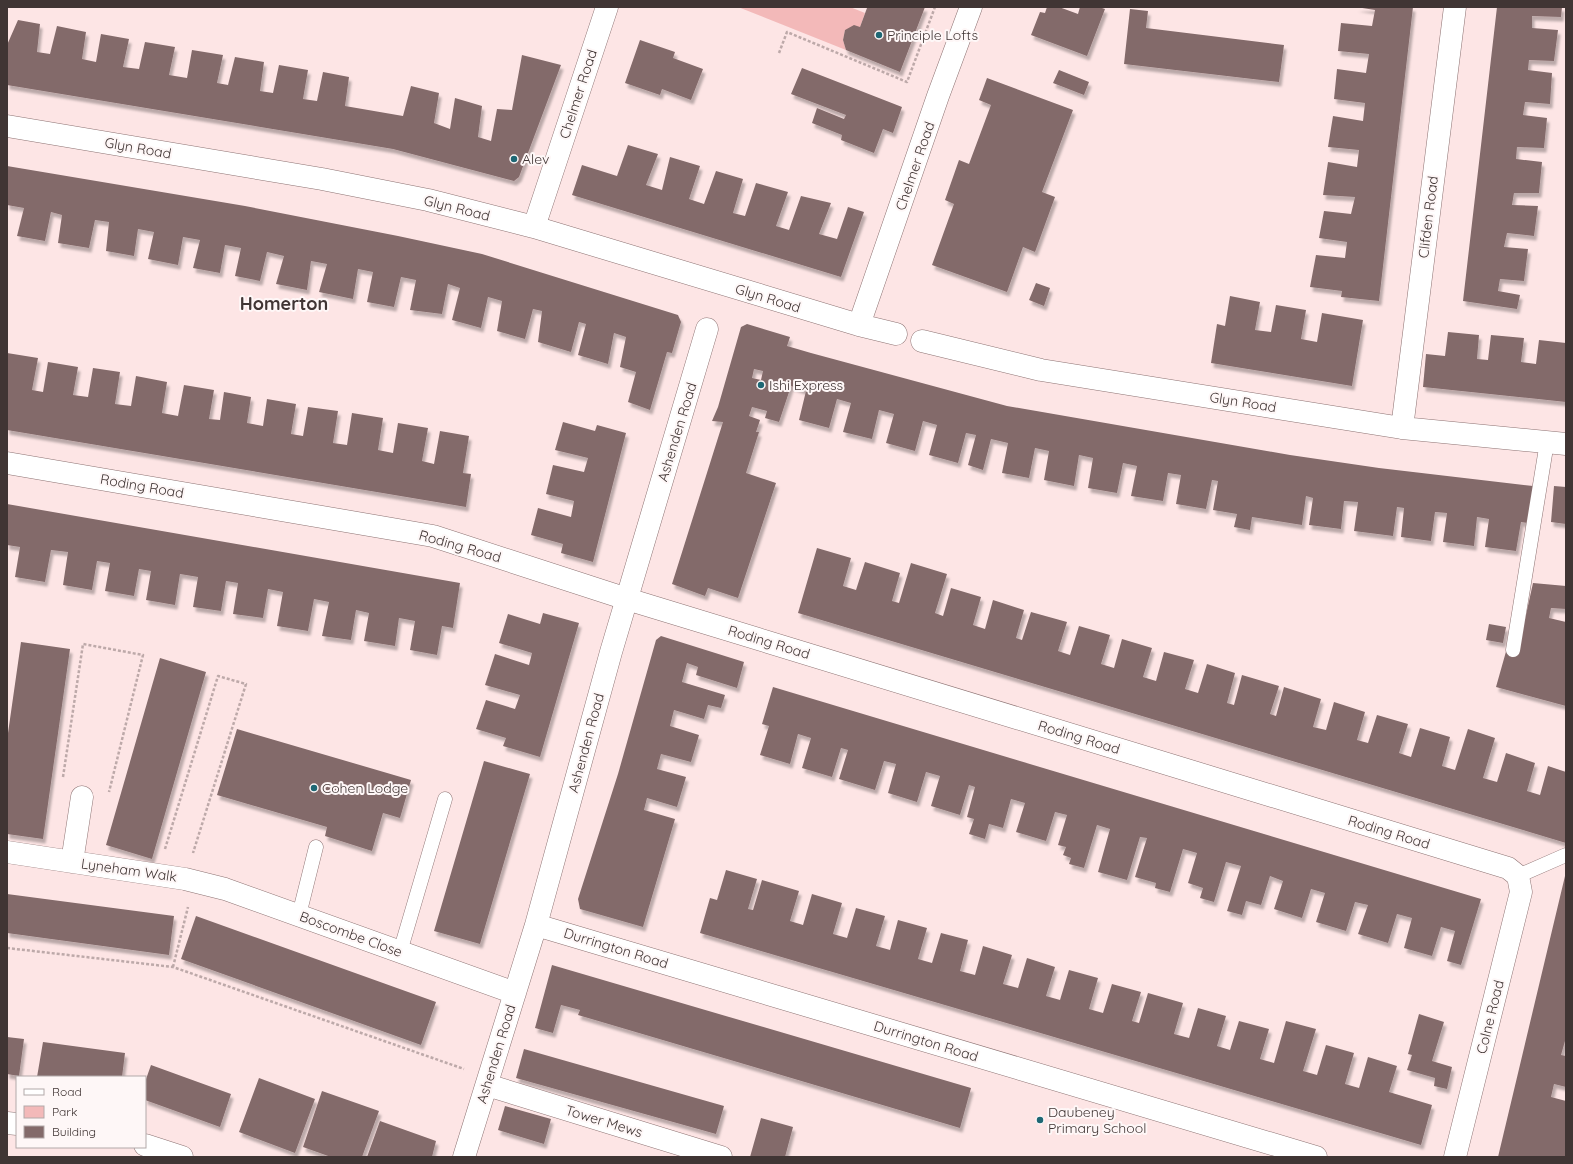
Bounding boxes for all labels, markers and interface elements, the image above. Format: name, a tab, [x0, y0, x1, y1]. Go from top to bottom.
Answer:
place label: Principle Lofts	[887, 26, 978, 44]
marker: Principle Lofts	[874, 30, 884, 40]
street label: Chelmer Road	[555, 47, 601, 141]
street label: Chelmer Road	[891, 119, 939, 213]
street label: Glyn Road	[103, 133, 173, 163]
place label: Alev	[522, 150, 549, 168]
marker: Alev	[509, 154, 519, 164]
street label: Clifden Road	[1414, 175, 1442, 259]
street label: Glyn Road	[422, 191, 492, 225]
street label: Glyn Road	[733, 280, 803, 316]
district label: Homerton	[240, 292, 328, 315]
place label: Ishi Express	[769, 376, 843, 394]
street label: Ashenden Road	[653, 380, 701, 484]
marker: Ishi Express	[756, 380, 766, 390]
street label: Glyn Road	[1208, 388, 1278, 416]
street label: Roding Road	[99, 470, 185, 502]
street label: Roding Road	[417, 526, 503, 566]
street label: Roding Road	[726, 621, 812, 663]
street label: Ashenden Road	[564, 691, 608, 795]
street label: Roding Road	[1036, 716, 1122, 758]
place label: Cohen Lodge	[322, 779, 408, 797]
marker: Cohen Lodge	[309, 783, 319, 793]
street label: Roding Road	[1346, 811, 1432, 853]
street label: Lyneham Walk	[80, 854, 178, 886]
street label: Boscombe Close	[297, 907, 405, 961]
street label: Durrington Road	[562, 924, 670, 972]
street label: Colne Road	[1472, 978, 1508, 1056]
street label: Ashenden Road	[472, 1002, 520, 1106]
street label: Durrington Road	[872, 1017, 980, 1065]
legend	[16, 1076, 146, 1148]
text: Road	[52, 1084, 82, 1099]
street label: Tower Mews	[563, 1101, 645, 1141]
place label: Daubeney Primary School	[1048, 1103, 1146, 1137]
text: Park	[52, 1104, 77, 1119]
marker: Daubeney Primary School	[1035, 1115, 1045, 1125]
text: Building	[52, 1124, 96, 1139]

